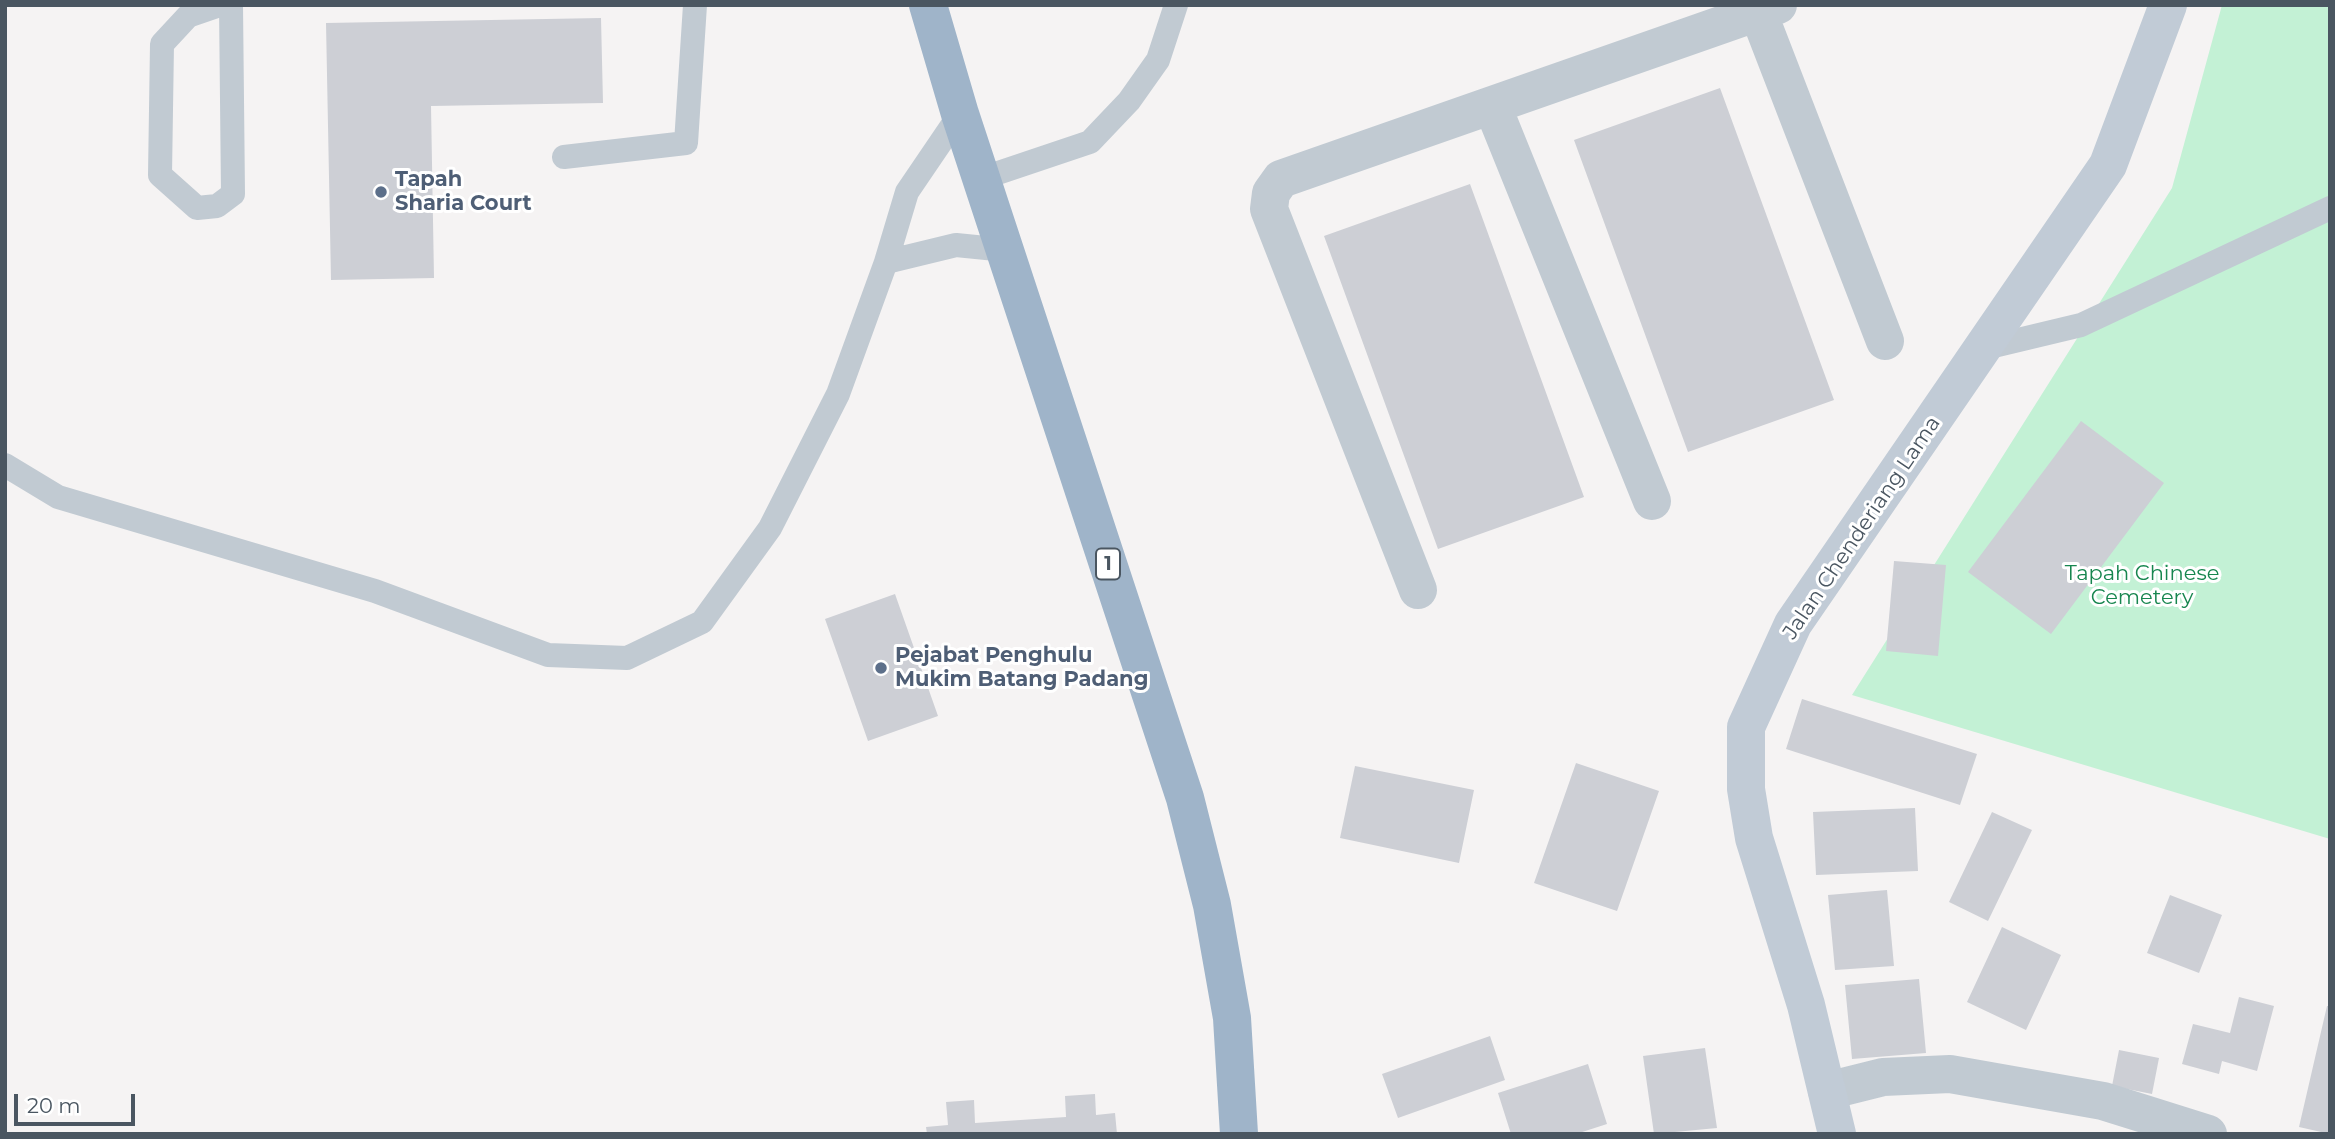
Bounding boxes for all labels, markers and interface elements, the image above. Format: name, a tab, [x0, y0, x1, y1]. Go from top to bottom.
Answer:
place label: Tapah Sharia Court	[395, 167, 532, 217]
marker: Tapah Sharia Court	[373, 184, 389, 200]
street label: Jalan Chenderiang Lama	[1778, 412, 1946, 644]
road number: 1	[1096, 548, 1120, 580]
park label: Tapah Chinese Cemetery	[2065, 561, 2219, 611]
place label: Pejabat Penghulu Mukim Batang Padang	[895, 643, 1148, 693]
marker: Pejabat Penghulu Mukim Batang Padang	[873, 660, 889, 676]
scale bar	[18, 1080, 138, 1124]
text: 20 m	[27, 1093, 81, 1118]

